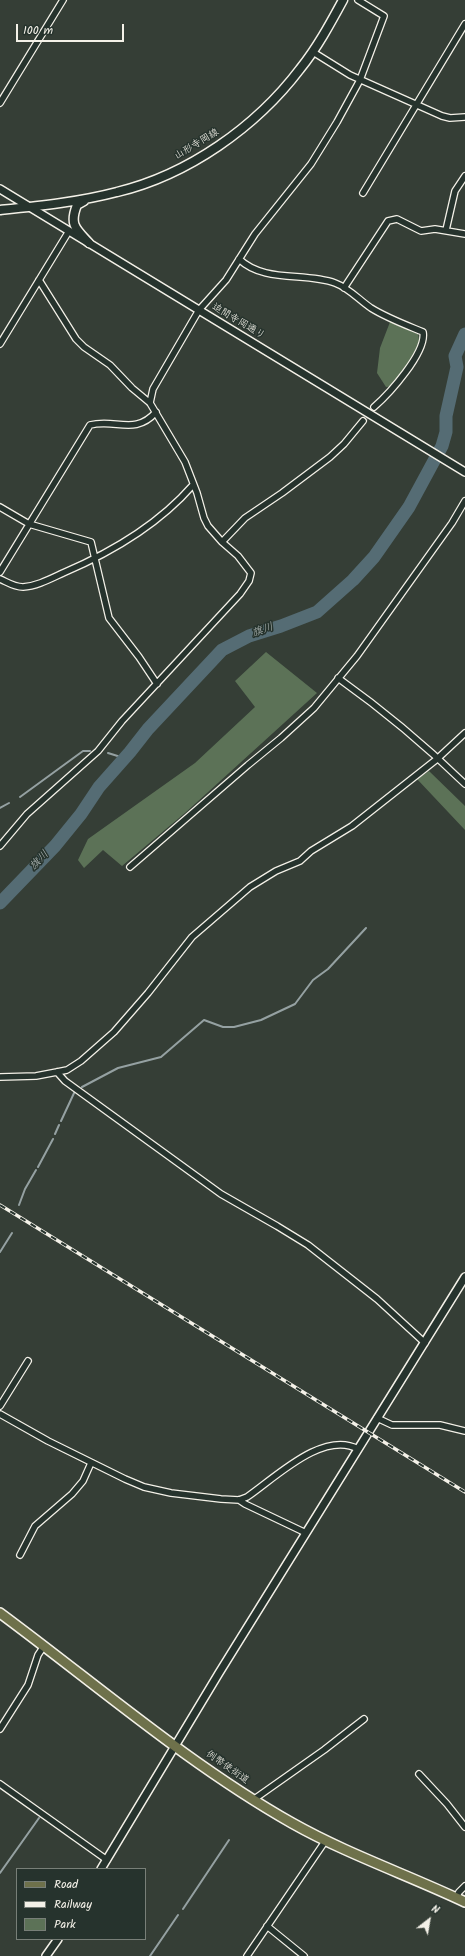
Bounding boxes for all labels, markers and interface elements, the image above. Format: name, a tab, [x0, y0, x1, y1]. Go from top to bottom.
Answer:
scale bar	[18, 16, 126, 42]
text: 100 m	[23, 21, 53, 40]
street label: 山形寺岡線	[172, 127, 222, 163]
street label: 迫間寺岡通り	[209, 301, 267, 343]
water label: 旗川	[250, 621, 276, 641]
water label: 旗川	[28, 849, 52, 873]
street label: 例幣使街道	[203, 1749, 251, 1787]
legend	[16, 1868, 146, 1940]
text: Road	[54, 1875, 78, 1894]
text: Railway	[54, 1895, 92, 1914]
north arrow	[409, 1900, 449, 1940]
text: N	[428, 1900, 443, 1919]
text: Park	[54, 1915, 76, 1934]

